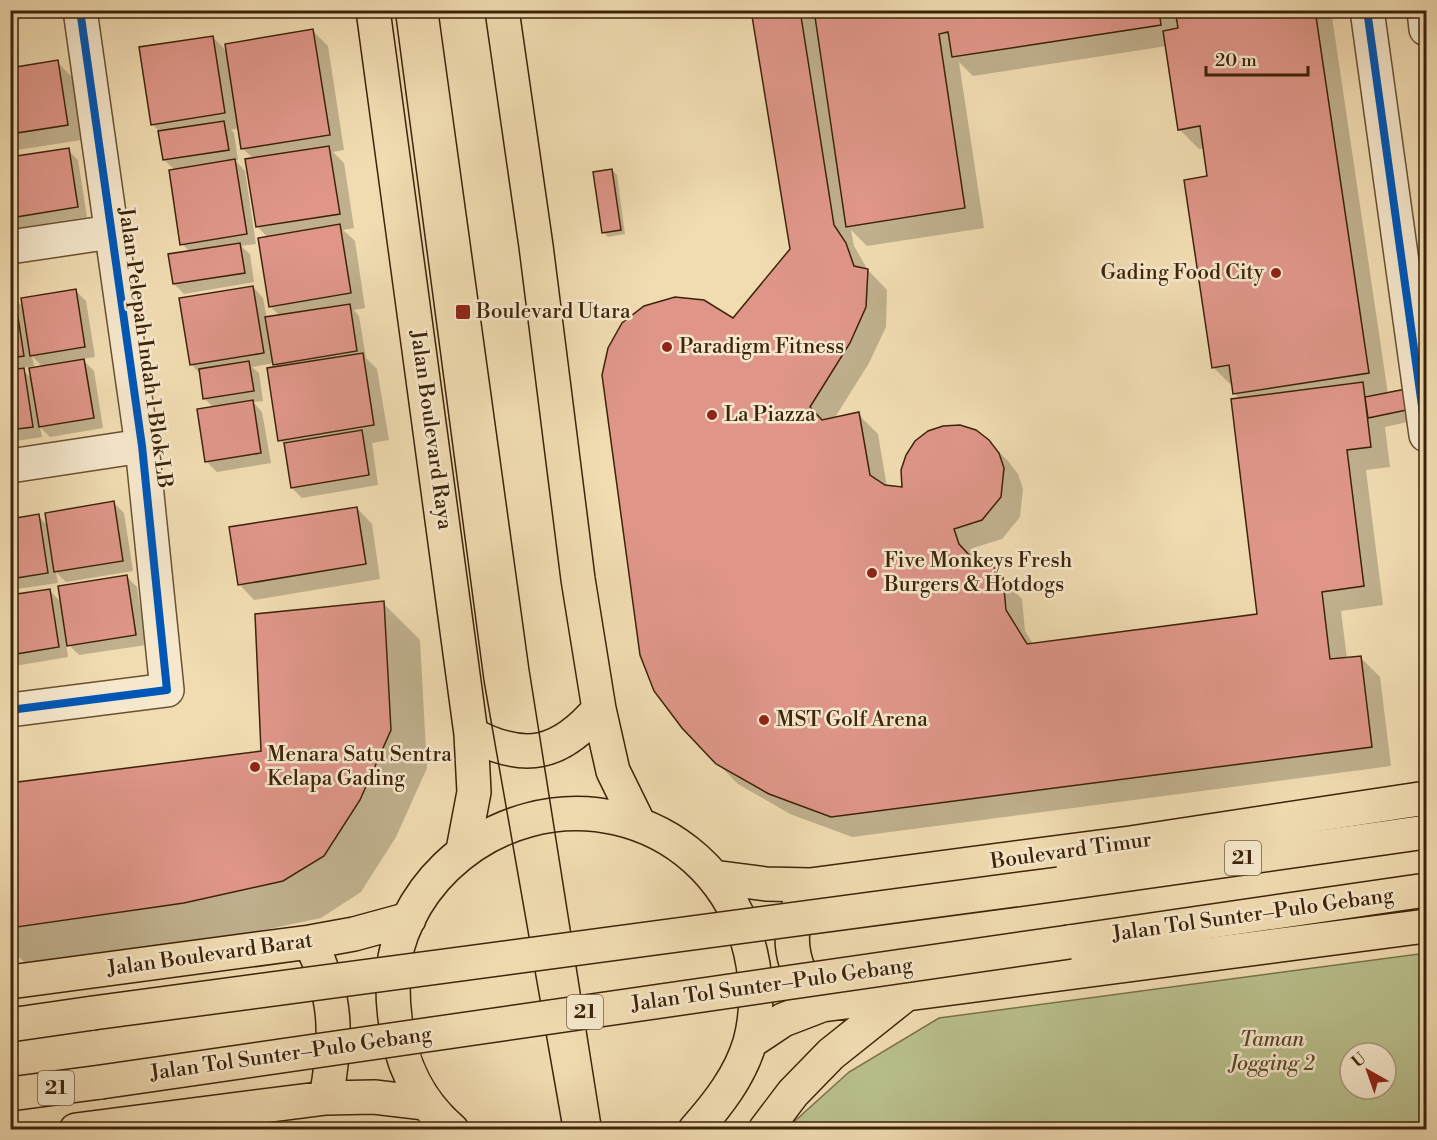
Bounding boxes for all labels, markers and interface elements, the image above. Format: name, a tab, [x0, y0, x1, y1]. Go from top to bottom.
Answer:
scale bar	[1206, 39, 1308, 77]
text: 20 m	[1215, 49, 1257, 72]
street label: Jalan Pelepah Indah 1 Blok LB	[112, 205, 178, 490]
place label: Gading Food City	[1100, 260, 1265, 286]
marker: Gading Food City	[1269, 266, 1283, 280]
place label: Boulevard Utara	[475, 299, 631, 325]
marker: Boulevard Utara	[454, 303, 472, 321]
street label: Jalan Boulevard Raya	[404, 328, 458, 532]
place label: Paradigm Fitness	[679, 334, 844, 360]
marker: Paradigm Fitness	[660, 340, 674, 354]
place label: La Piazza	[724, 402, 816, 428]
marker: La Piazza	[705, 408, 719, 422]
place label: Five Monkeys Fresh Burgers & Hotdogs	[883, 548, 1073, 598]
marker: Five Monkeys Fresh Burgers & Hotdogs	[865, 566, 879, 580]
place label: MST Golf Arena	[776, 707, 928, 733]
marker: MST Golf Arena	[757, 713, 771, 727]
place label: Menara Satu Sentra Kelapa Gading	[267, 742, 452, 792]
marker: Menara Satu Sentra Kelapa Gading	[248, 760, 262, 774]
street label: Boulevard Timur	[988, 827, 1153, 875]
road number: 21	[1225, 841, 1261, 875]
street label: Jalan Tol Sunter–Pulo Gebang	[1110, 882, 1396, 948]
street label: Jalan Boulevard Barat	[105, 928, 315, 982]
street label: Jalan Tol Sunter–Pulo Gebang	[629, 952, 915, 1018]
road number: 21	[567, 995, 603, 1029]
street label: Jalan Tol Sunter–Pulo Gebang	[148, 1021, 434, 1087]
park label: Taman Jogging 2	[1227, 1027, 1315, 1077]
north arrow	[1338, 1041, 1398, 1101]
text: U	[1348, 1048, 1371, 1072]
road number: 21	[38, 1071, 74, 1105]

